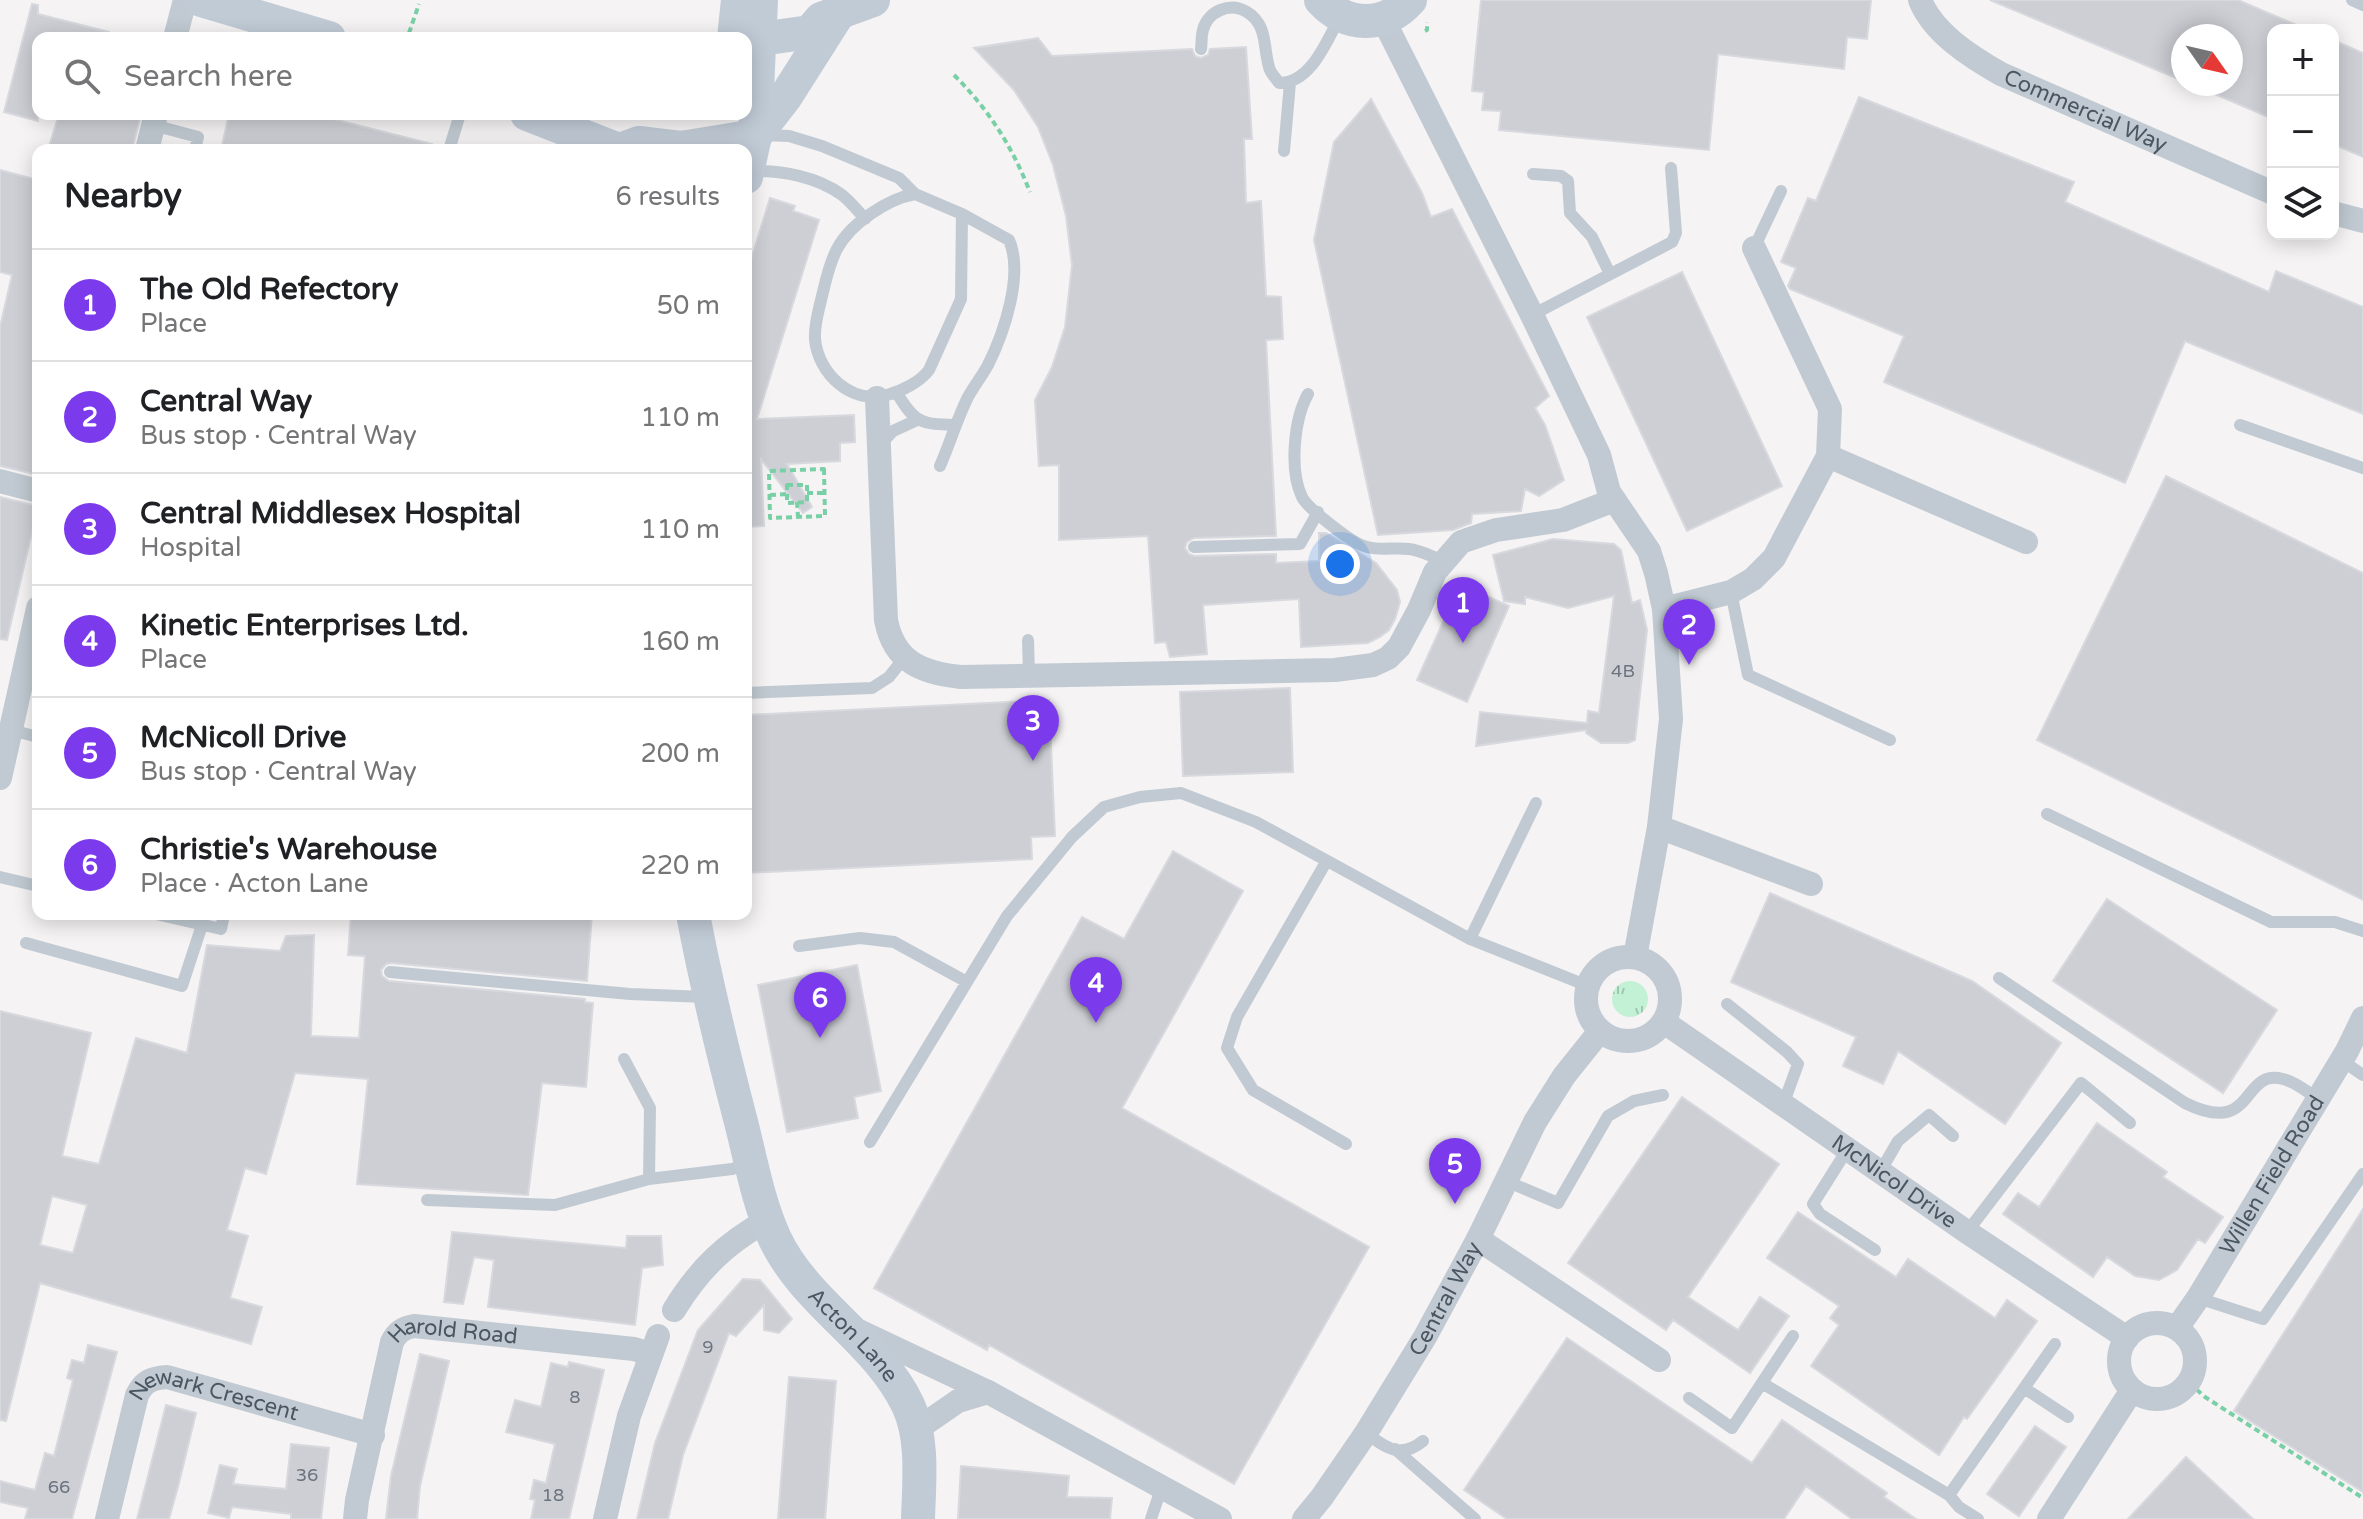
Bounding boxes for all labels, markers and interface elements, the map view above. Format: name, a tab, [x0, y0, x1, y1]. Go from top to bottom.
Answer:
north arrow	[2171, 24, 2243, 96]
map controls	[2267, 24, 2339, 240]
button: +	[2267, 24, 2339, 96]
search box	[32, 32, 752, 120]
icon: search	[60, 54, 104, 98]
text: Search here	[124, 58, 293, 95]
street label: Commercial Way	[2000, 64, 2171, 158]
button: −	[2267, 96, 2339, 168]
button: layers	[2267, 168, 2339, 240]
text: Nearby	[64, 176, 182, 217]
text: 6 results	[615, 181, 720, 212]
text: The Old Refectory	[140, 271, 398, 308]
text: 1	[82, 290, 98, 321]
text: 50 m	[657, 290, 720, 321]
text: Place	[140, 308, 207, 339]
text: Central Way	[140, 383, 312, 420]
text: 2	[82, 402, 98, 433]
text: 110 m	[640, 402, 720, 433]
text: Bus stop · Central Way	[140, 420, 417, 451]
text: Central Middlesex Hospital	[140, 495, 521, 532]
text: 3	[82, 514, 98, 545]
text: 110 m	[640, 514, 720, 545]
text: Hospital	[140, 532, 241, 563]
your location	[1320, 544, 1360, 584]
pin: 1	[1437, 577, 1489, 643]
pin: 2	[1663, 599, 1715, 665]
text: Kinetic Enterprises Ltd.	[140, 607, 469, 644]
text: 4	[82, 626, 98, 657]
text: 160 m	[640, 626, 720, 657]
text: Place	[140, 644, 207, 675]
house number: 4B	[1611, 660, 1635, 682]
pin: 3	[1007, 695, 1059, 761]
text: McNicoll Drive	[140, 719, 347, 756]
text: 5	[82, 738, 98, 769]
text: 200 m	[640, 738, 720, 769]
text: Bus stop · Central Way	[140, 756, 417, 787]
text: Christie's Warehouse	[140, 831, 437, 868]
text: 6	[82, 850, 98, 881]
text: 220 m	[640, 850, 720, 881]
text: Place · Acton Lane	[140, 868, 368, 899]
pin: 4	[1070, 957, 1122, 1023]
pin: 6	[794, 972, 846, 1038]
street label: Willen Field Road	[2214, 1091, 2330, 1260]
street label: McNicol Drive	[1827, 1129, 1962, 1234]
pin: 5	[1429, 1138, 1481, 1204]
street label: Central Way	[1403, 1237, 1487, 1361]
street label: Acton Lane	[802, 1283, 904, 1387]
street label: Harold Road	[382, 1313, 519, 1350]
house number: 9	[702, 1336, 714, 1358]
street label: Newark Crescent	[124, 1363, 301, 1426]
house number: 8	[569, 1386, 581, 1408]
house number: 36	[296, 1464, 318, 1486]
house number: 66	[48, 1476, 70, 1498]
house number: 18	[542, 1484, 564, 1506]

